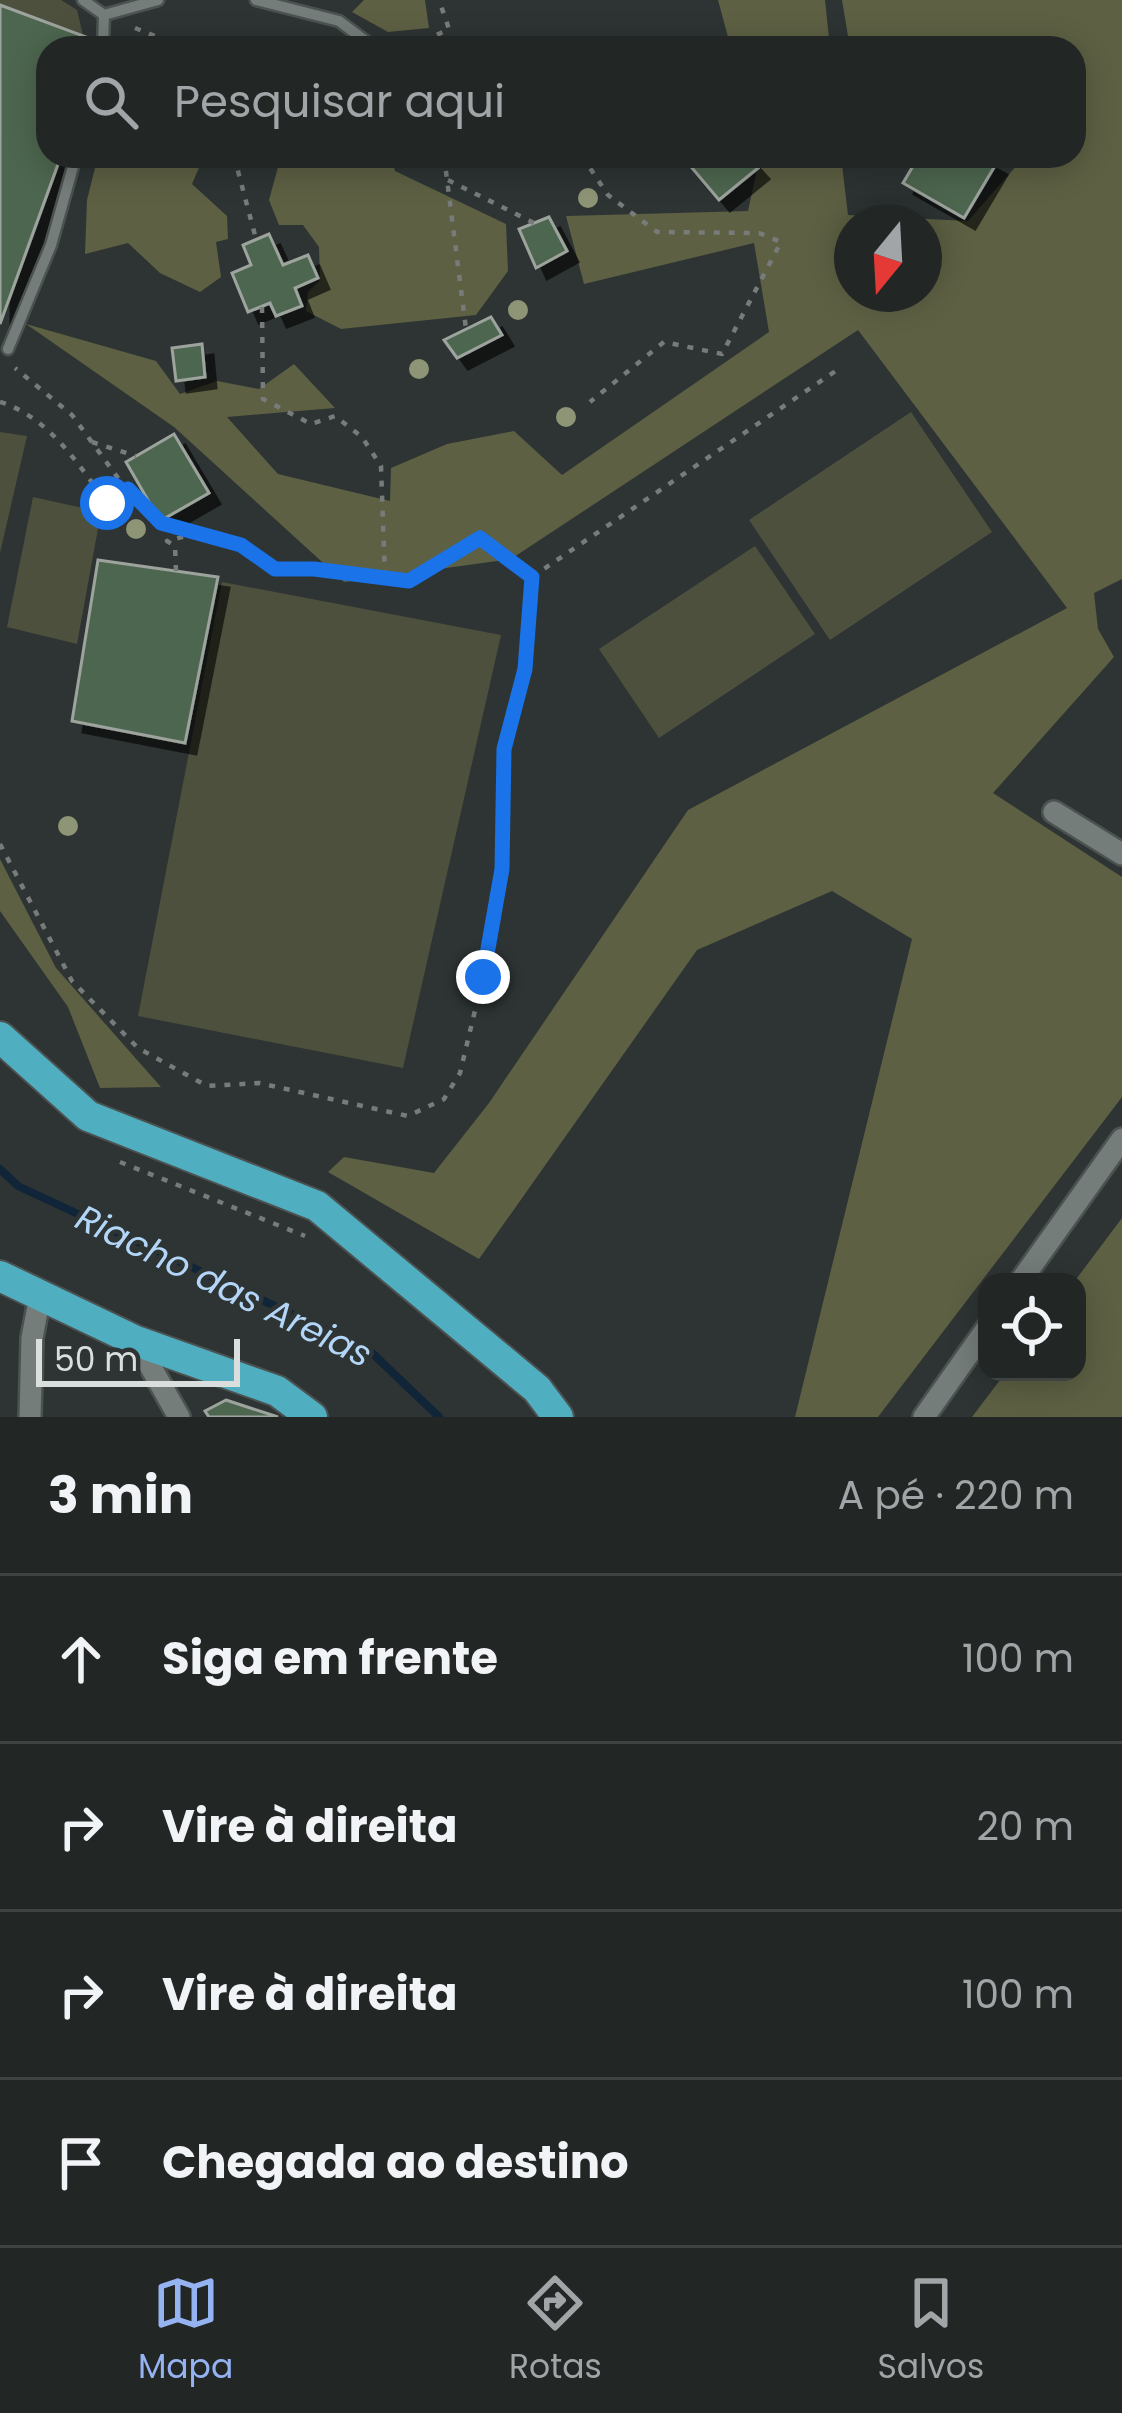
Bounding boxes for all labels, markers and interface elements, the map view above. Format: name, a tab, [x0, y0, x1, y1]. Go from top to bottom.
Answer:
search box	[36, 36, 1086, 168]
icon: search	[78, 69, 144, 135]
text: Pesquisar aqui	[174, 70, 505, 133]
north arrow	[834, 204, 942, 312]
route start	[80, 476, 134, 530]
route end	[456, 950, 510, 1004]
water label: Riacho das Areias	[67, 1192, 381, 1380]
map controls	[978, 1273, 1086, 1381]
button: locate	[978, 1273, 1086, 1381]
scale bar	[36, 1333, 240, 1386]
text: 50 m	[54, 1336, 138, 1383]
text: 3 min	[48, 1459, 193, 1531]
text: A pé · 220 m	[838, 1468, 1074, 1523]
icon: ahead	[48, 1626, 114, 1692]
text: Siga em frente	[162, 1627, 498, 1690]
text: 100 m	[962, 1631, 1074, 1686]
icon: right	[48, 1794, 114, 1860]
text: Vire à direita	[162, 1795, 458, 1858]
text: 20 m	[976, 1799, 1074, 1854]
icon: right	[48, 1962, 114, 2028]
text: Vire à direita	[162, 1963, 458, 2026]
text: 100 m	[962, 1967, 1074, 2022]
icon: arrive	[48, 2130, 114, 2196]
text: Chegada ao destino	[162, 2131, 629, 2194]
tab: Mapa	[138, 2270, 233, 2392]
tab: Rotas	[509, 2270, 602, 2392]
tab: Salvos	[877, 2270, 984, 2392]

